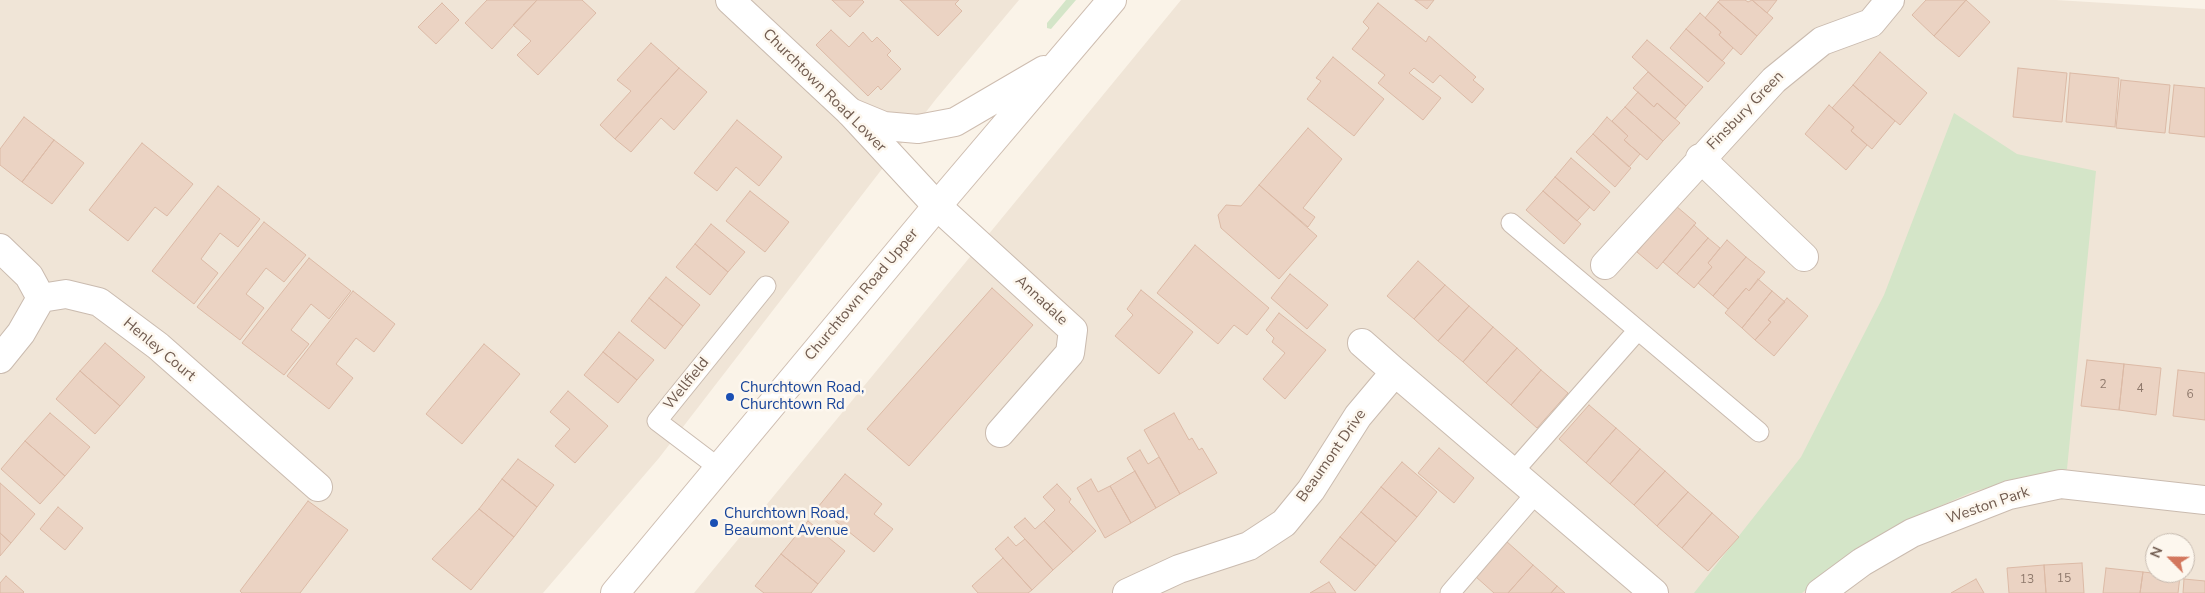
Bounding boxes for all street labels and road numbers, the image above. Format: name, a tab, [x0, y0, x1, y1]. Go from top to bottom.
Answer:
street label: Churchtown Road Lower	[759, 26, 889, 156]
street label: Finsbury Green	[1704, 68, 1788, 154]
street label: Churchtown Road Upper	[802, 225, 922, 365]
street label: Annadale	[1011, 272, 1071, 330]
street label: Henley Court	[119, 314, 199, 386]
street label: Wellfield	[661, 354, 713, 414]
street label: Beaumont Drive	[1293, 406, 1371, 506]
street label: Weston Park	[1944, 483, 2032, 529]

